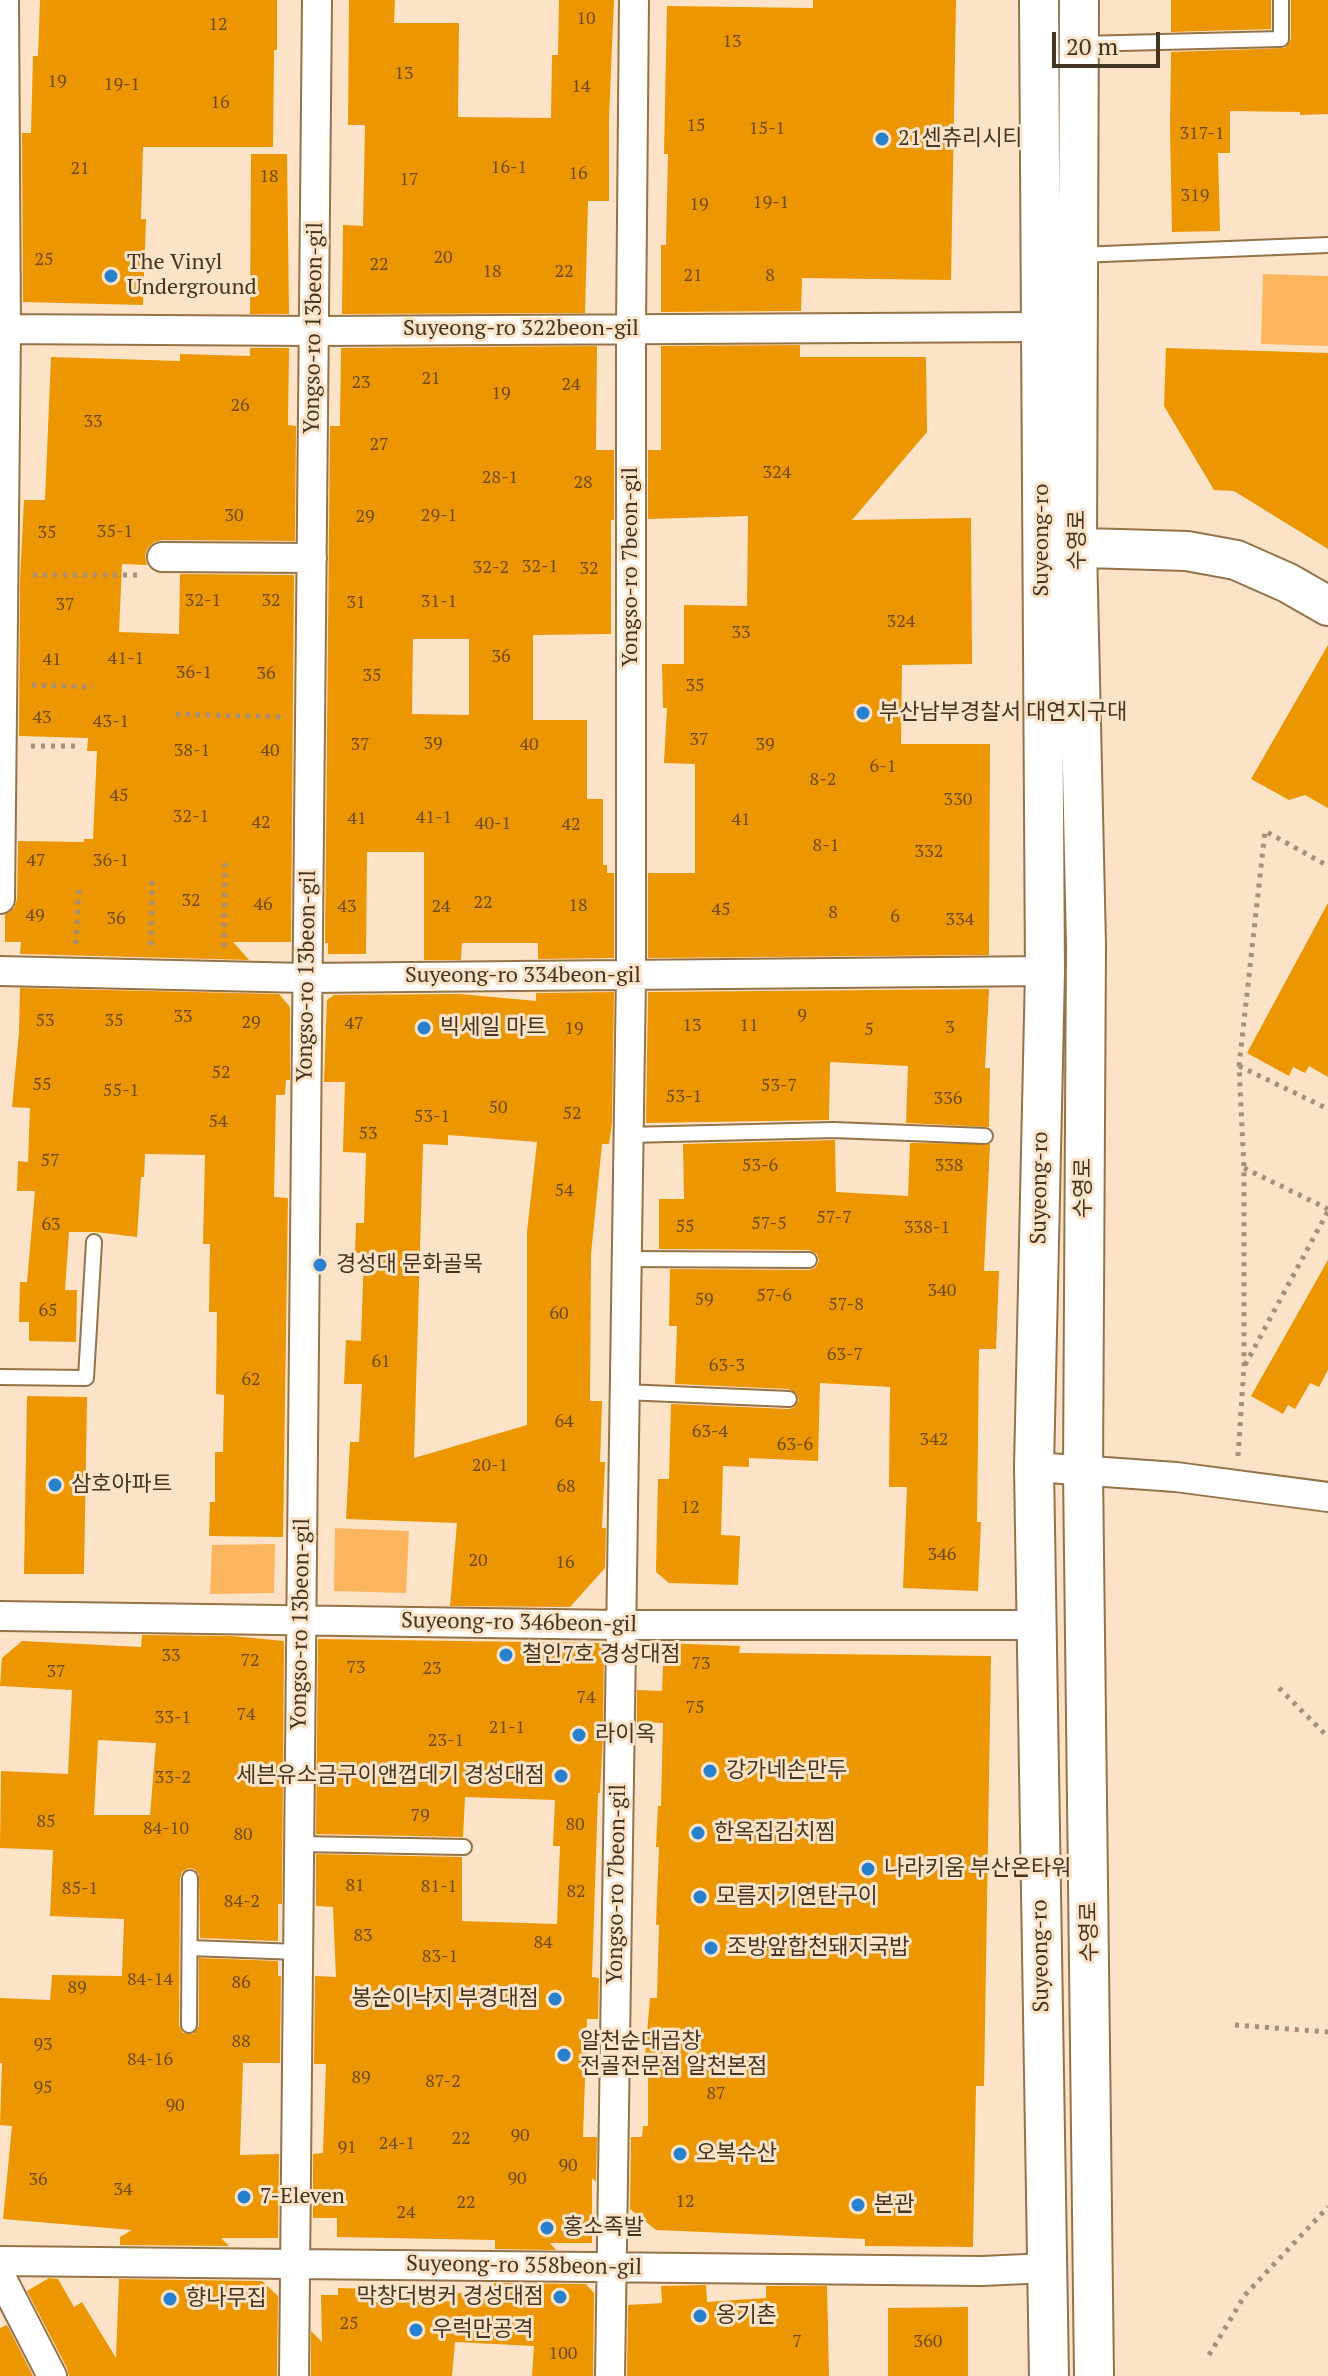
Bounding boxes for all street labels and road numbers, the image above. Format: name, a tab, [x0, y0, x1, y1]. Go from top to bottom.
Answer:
street label: Yongso-ro 13beon-gil	[299, 222, 329, 434]
street label: Suyeong-ro 322beon-gil	[403, 316, 639, 342]
street label: Yongso-ro 7beon-gil	[618, 467, 644, 667]
street label: Suyeong-ro	[1029, 484, 1055, 596]
street label: 수영로	[1065, 510, 1091, 570]
street label: Yongso-ro 13beon-gil	[292, 870, 322, 1082]
street label: Suyeong-ro 334beon-gil	[405, 963, 641, 989]
street label: Suyeong-ro	[1026, 1131, 1054, 1245]
street label: 수영로	[1071, 1158, 1097, 1218]
street label: Yongso-ro 13beon-gil	[286, 1518, 316, 1730]
street label: Suyeong-ro 346beon-gil	[401, 1608, 637, 1638]
street label: Yongso-ro 7beon-gil	[602, 1784, 632, 1984]
street label: Suyeong-ro	[1027, 1899, 1055, 2013]
street label: 수영로	[1076, 1901, 1104, 1963]
street label: Suyeong-ro 358beon-gil	[406, 2251, 642, 2281]

